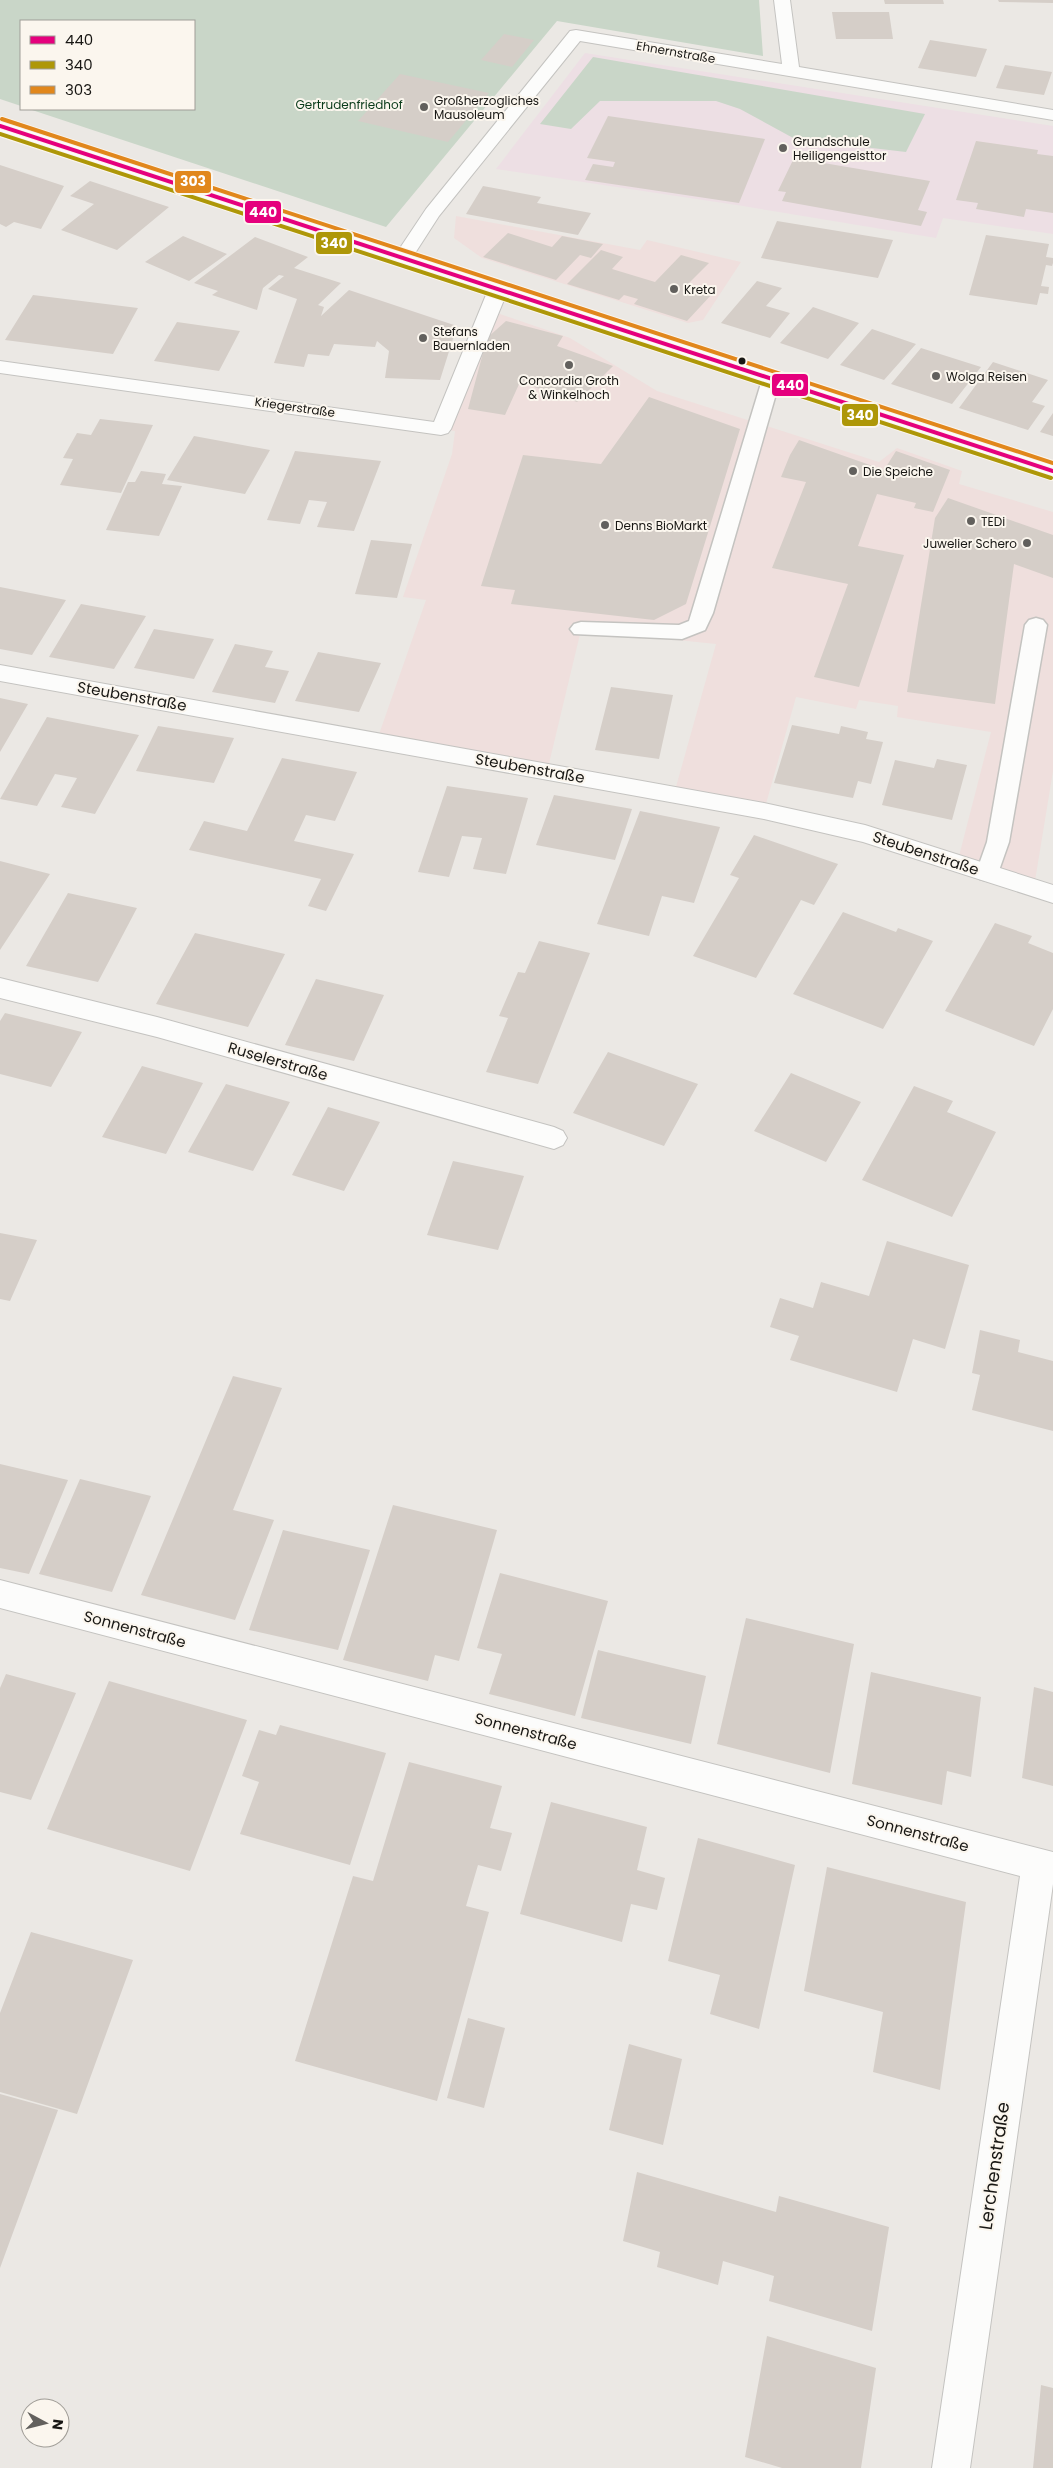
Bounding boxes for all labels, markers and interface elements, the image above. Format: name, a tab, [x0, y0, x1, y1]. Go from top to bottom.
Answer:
legend	[20, 20, 195, 110]
text: 440	[65, 29, 93, 50]
street label: Ehnernstraße	[635, 37, 717, 67]
text: 340	[65, 54, 93, 75]
text: 303	[65, 79, 92, 100]
place label: Großherzogliches Mausoleum	[434, 92, 539, 123]
park label: Gertrudenfriedhof	[295, 96, 403, 113]
marker: Großherzogliches Mausoleum	[418, 101, 430, 113]
place label: Grundschule Heiligengeisttor	[793, 133, 887, 164]
marker: Grundschule Heiligengeisttor	[777, 142, 789, 154]
line badge: 303	[174, 170, 212, 194]
text: 303	[180, 171, 206, 191]
line badge: 440	[244, 200, 282, 224]
text: 440	[249, 202, 277, 222]
line badge: 340	[315, 231, 353, 255]
text: 340	[320, 233, 348, 253]
place label: Kreta	[684, 281, 716, 298]
marker: Kreta	[668, 283, 680, 295]
place label: Stefans Bauernladen	[433, 323, 510, 354]
marker: Stefans Bauernladen	[417, 332, 429, 344]
unlabelled marker	[737, 356, 747, 366]
marker: Concordia Groth & Winkelhoch	[563, 359, 575, 371]
place label: Wolga Reisen	[946, 368, 1027, 385]
marker: Wolga Reisen	[930, 370, 942, 382]
place label: Concordia Groth & Winkelhoch	[519, 372, 619, 403]
line badge: 440	[771, 373, 809, 397]
text: 440	[776, 375, 804, 395]
street label: Kriegerstraße	[254, 393, 336, 421]
line badge: 340	[841, 403, 879, 427]
text: 340	[846, 405, 874, 425]
place label: Die Speiche	[863, 463, 933, 480]
marker: Die Speiche	[847, 465, 859, 477]
place label: TEDi	[981, 513, 1005, 530]
marker: TEDi	[965, 515, 977, 527]
place label: Denns BioMarkt	[615, 517, 707, 534]
marker: Denns BioMarkt	[599, 519, 611, 531]
place label: Juwelier Schero	[923, 535, 1017, 552]
marker: Juwelier Schero	[1021, 537, 1033, 549]
street label: Steubenstraße	[76, 676, 188, 716]
street label: Steubenstraße	[474, 748, 586, 788]
street label: Steubenstraße	[870, 826, 982, 880]
street label: Ruselerstraße	[226, 1037, 330, 1085]
street label: Sonnenstraße	[82, 1605, 188, 1653]
street label: Sonnenstraße	[473, 1707, 579, 1755]
street label: Sonnenstraße	[865, 1809, 971, 1857]
street label: Lerchenstraße	[973, 2100, 1015, 2232]
north arrow	[20, 2398, 70, 2448]
text: N	[47, 2418, 68, 2431]

